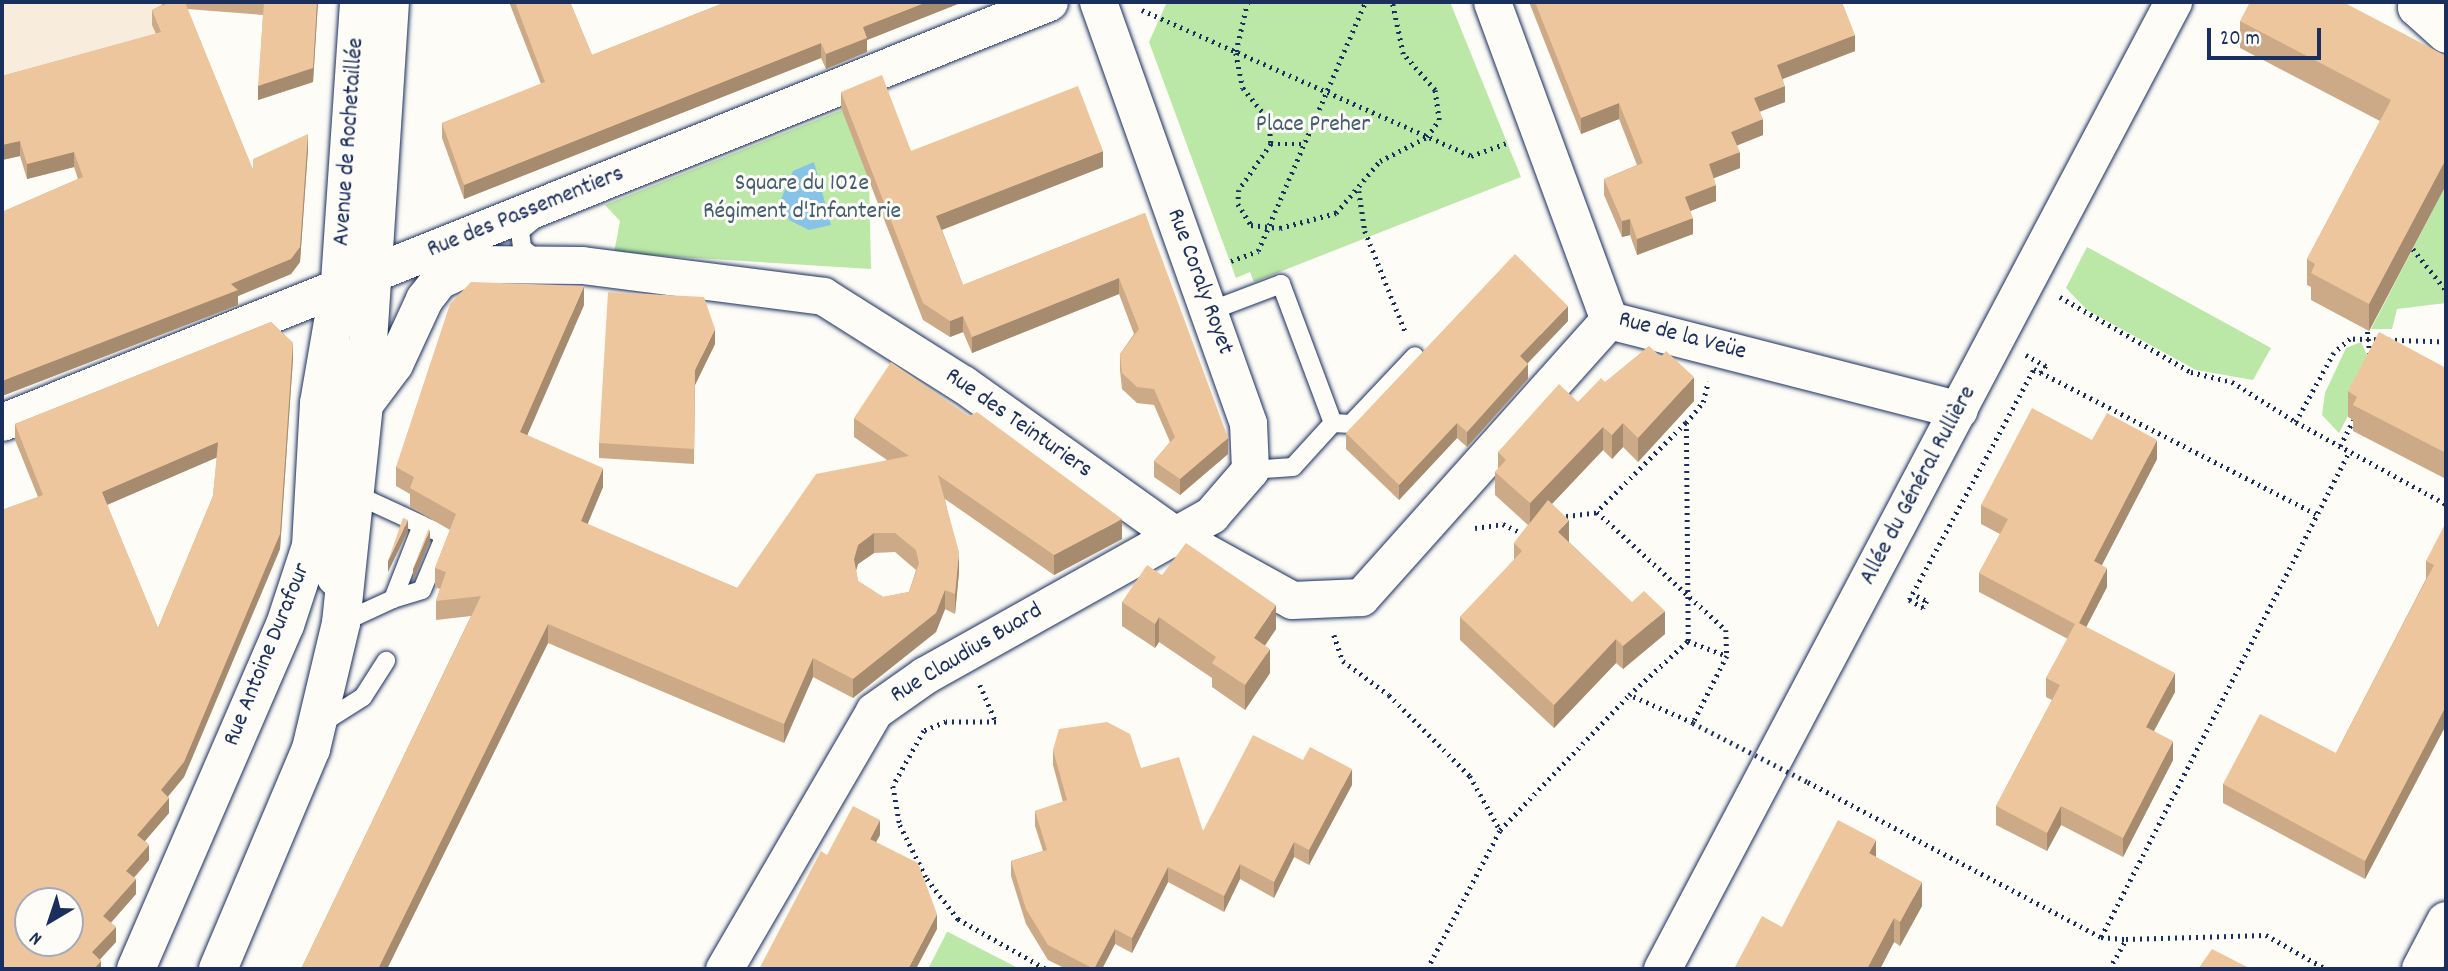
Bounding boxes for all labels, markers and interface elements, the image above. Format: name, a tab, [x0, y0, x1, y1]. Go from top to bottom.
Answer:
scale bar	[2210, 14, 2324, 58]
text: 20 m	[2220, 25, 2260, 55]
street label: Avenue de Rochetaillée	[328, 37, 372, 247]
park label: Place Preher	[1256, 112, 1370, 140]
street label: Rue des Passementiers	[424, 160, 628, 266]
park label: Square du 102e Régiment d'Infanterie	[703, 171, 901, 227]
street label: Rue Coraly Royet	[1159, 205, 1239, 359]
street label: Rue de la Veüe	[1615, 306, 1749, 368]
street label: Rue des Teinturiers	[939, 363, 1097, 485]
street label: Allée du Général Rullière	[1854, 382, 1984, 590]
street label: Rue Antoine Durafour	[218, 559, 318, 751]
street label: Rue Claudius Buard	[886, 597, 1048, 711]
north arrow	[14, 887, 84, 957]
text: N	[25, 924, 49, 951]

